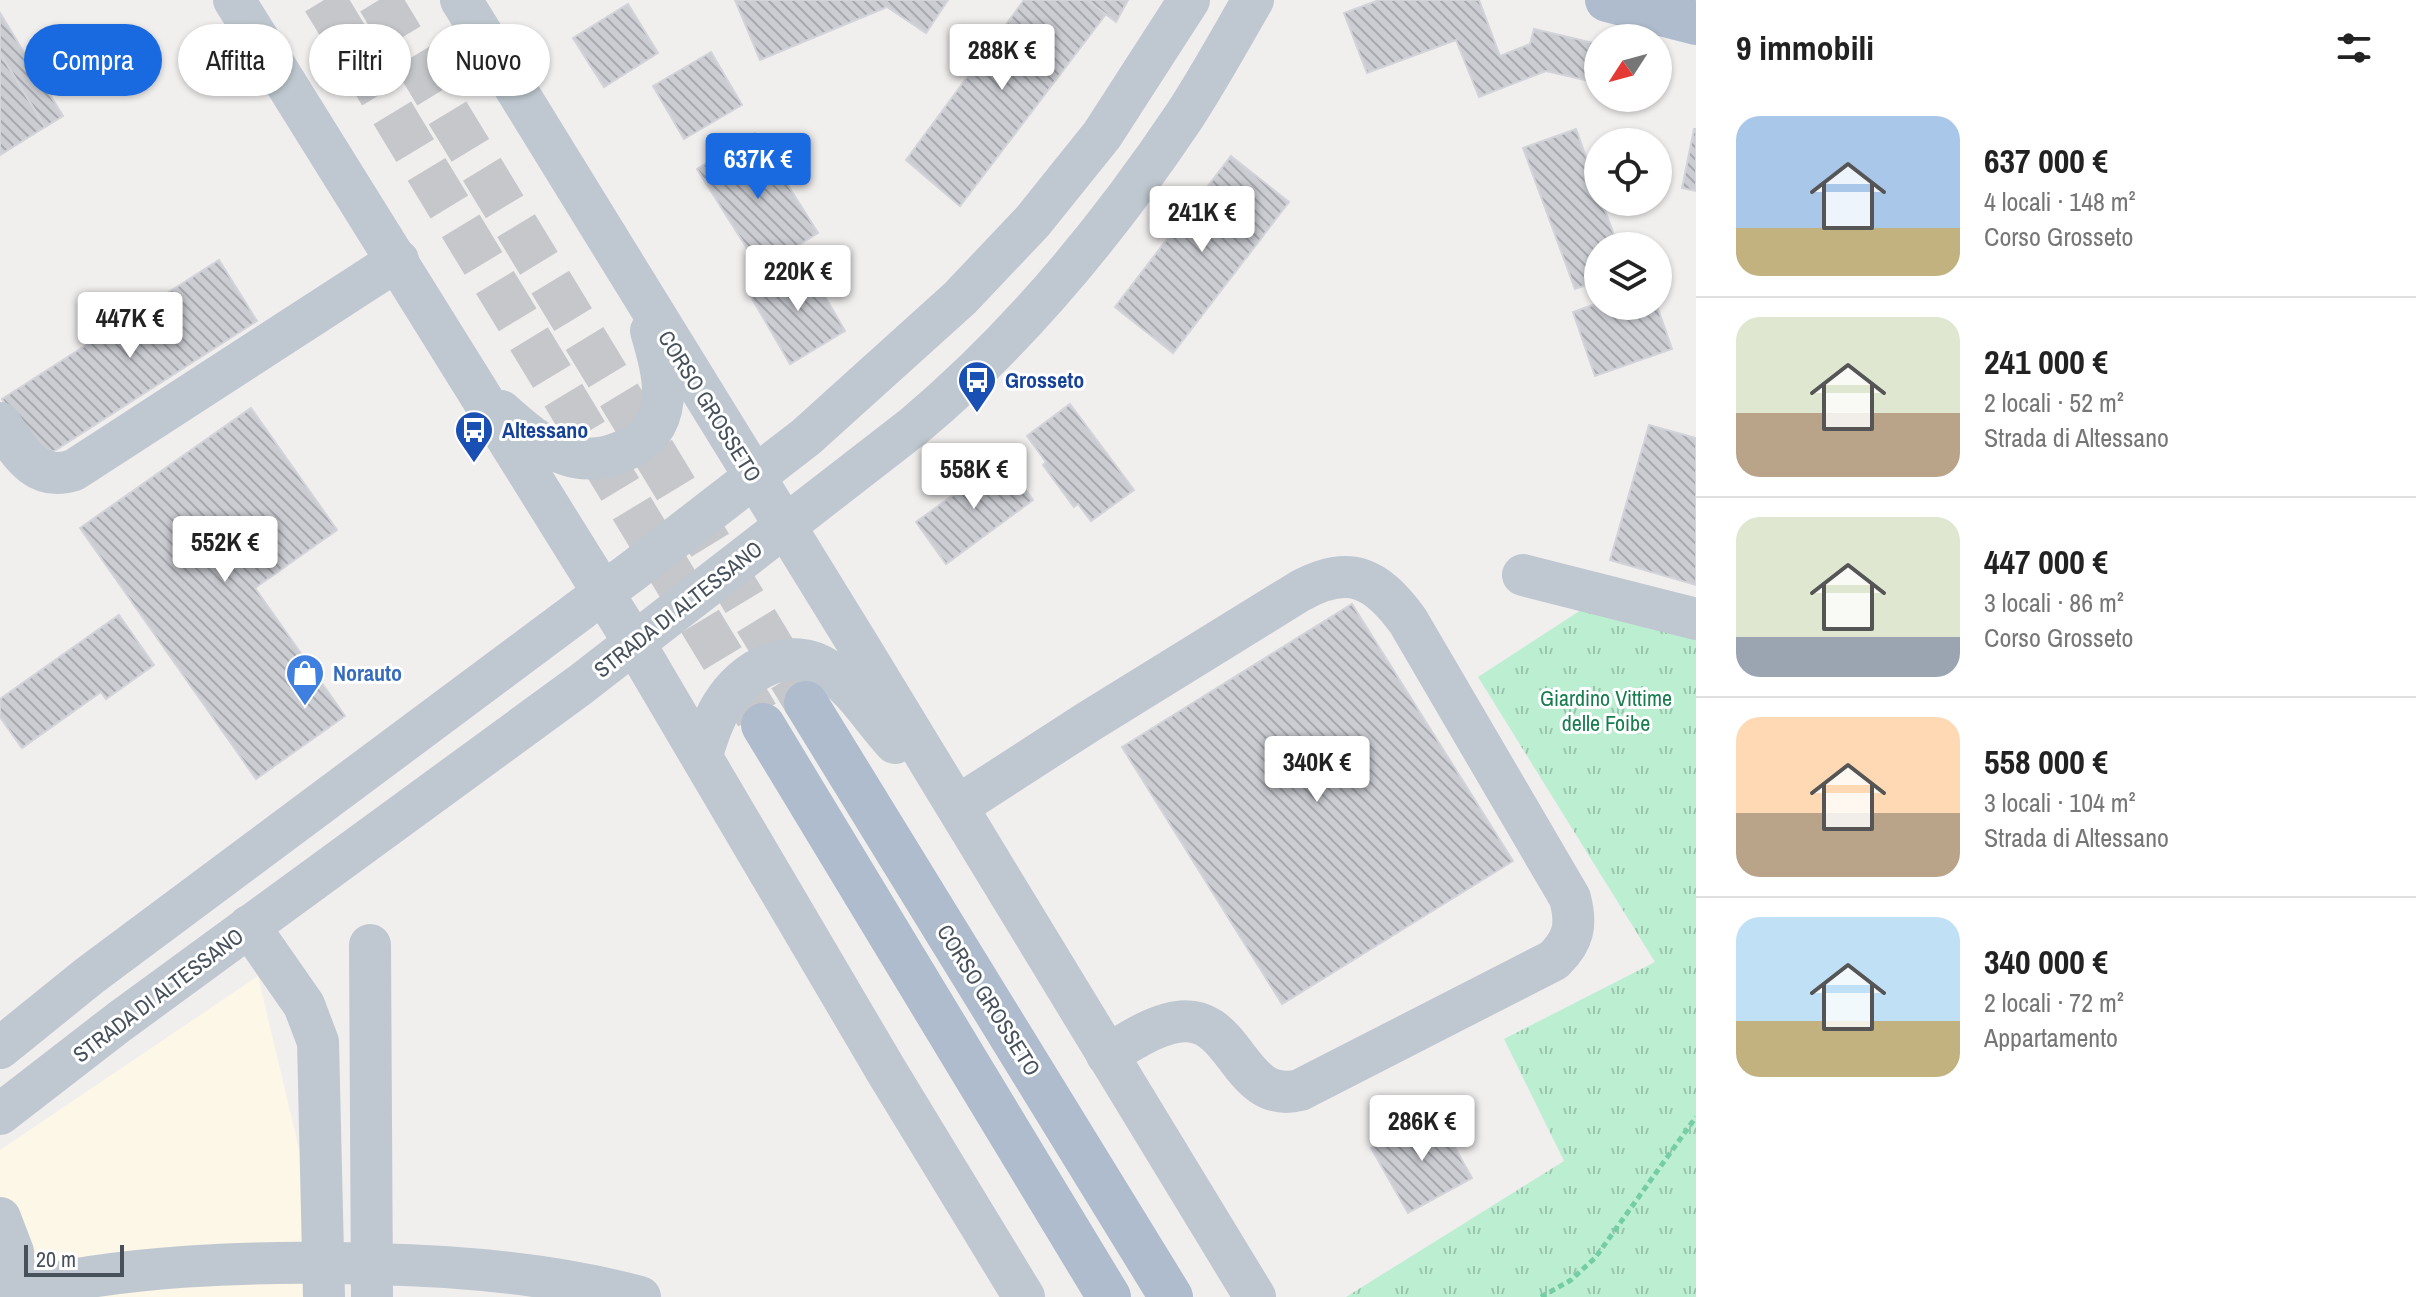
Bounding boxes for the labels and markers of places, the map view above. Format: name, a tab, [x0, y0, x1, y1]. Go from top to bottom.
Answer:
pin: 288K €	[937, 24, 1067, 92]
pin: 637K €	[693, 133, 823, 201]
pin: 241K €	[1137, 186, 1267, 254]
pin: 220K €	[733, 245, 863, 313]
pin: 447K €	[65, 292, 195, 360]
bus stop icon: Grosseto	[956, 359, 998, 414]
place label: Grosseto	[1005, 365, 1084, 395]
bus stop icon: Altessano	[453, 409, 495, 464]
place label: Altessano	[502, 415, 588, 445]
pin: 558K €	[909, 443, 1039, 511]
pin: 552K €	[160, 516, 290, 584]
shop icon: Norauto	[284, 652, 326, 707]
place label: Norauto	[333, 658, 402, 688]
pin: 340K €	[1252, 736, 1382, 804]
pin: 286K €	[1357, 1095, 1487, 1163]

